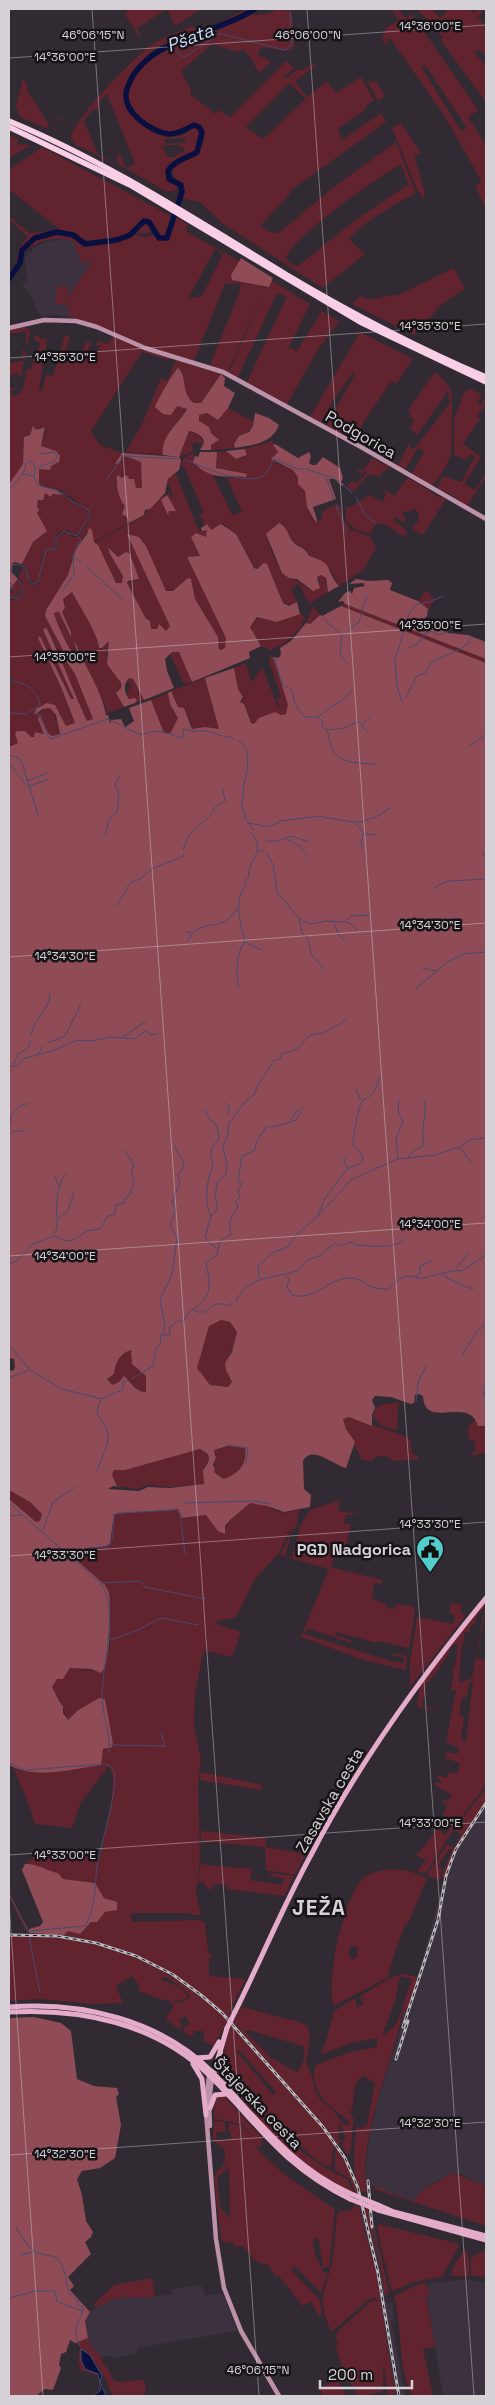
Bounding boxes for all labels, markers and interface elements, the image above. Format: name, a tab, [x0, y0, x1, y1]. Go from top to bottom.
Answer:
water label: Pšata	[163, 18, 217, 57]
text: 14°36'00"E	[399, 18, 461, 34]
text: 46°06'15"N	[62, 27, 124, 43]
text: 46°06'00"N	[275, 27, 341, 43]
text: 14°36'00"E	[34, 49, 96, 65]
text: 14°35'30"E	[399, 318, 461, 334]
text: 14°35'30"E	[34, 349, 96, 365]
street label: Podgorica	[322, 406, 400, 463]
text: 14°35'00"E	[399, 617, 461, 633]
text: 14°35'00"E	[34, 649, 96, 665]
text: 14°34'30"E	[399, 917, 461, 933]
text: 14°34'30"E	[34, 948, 96, 964]
text: 14°34'00"E	[399, 1216, 461, 1232]
text: 14°34'00"E	[34, 1248, 96, 1264]
text: 14°33'30"E	[399, 1516, 461, 1532]
public building icon: PGD Nadgorica	[415, 1534, 445, 1573]
place label: PGD Nadgorica	[297, 1539, 411, 1560]
text: 14°33'30"E	[34, 1547, 96, 1563]
street label: Zasavska cesta	[291, 1744, 368, 1857]
text: 14°33'00"E	[399, 1815, 461, 1831]
text: 14°33'00"E	[34, 1847, 96, 1863]
district label: JEŽA	[292, 1894, 346, 1921]
street label: Štajerska cesta	[209, 2053, 307, 2154]
text: 14°32'30"E	[399, 2115, 461, 2131]
text: 14°32'30"E	[34, 2146, 96, 2162]
scale bar	[320, 2358, 412, 2390]
text: 46°06'15"N	[227, 2362, 289, 2378]
text: 200 m	[328, 2365, 373, 2384]

